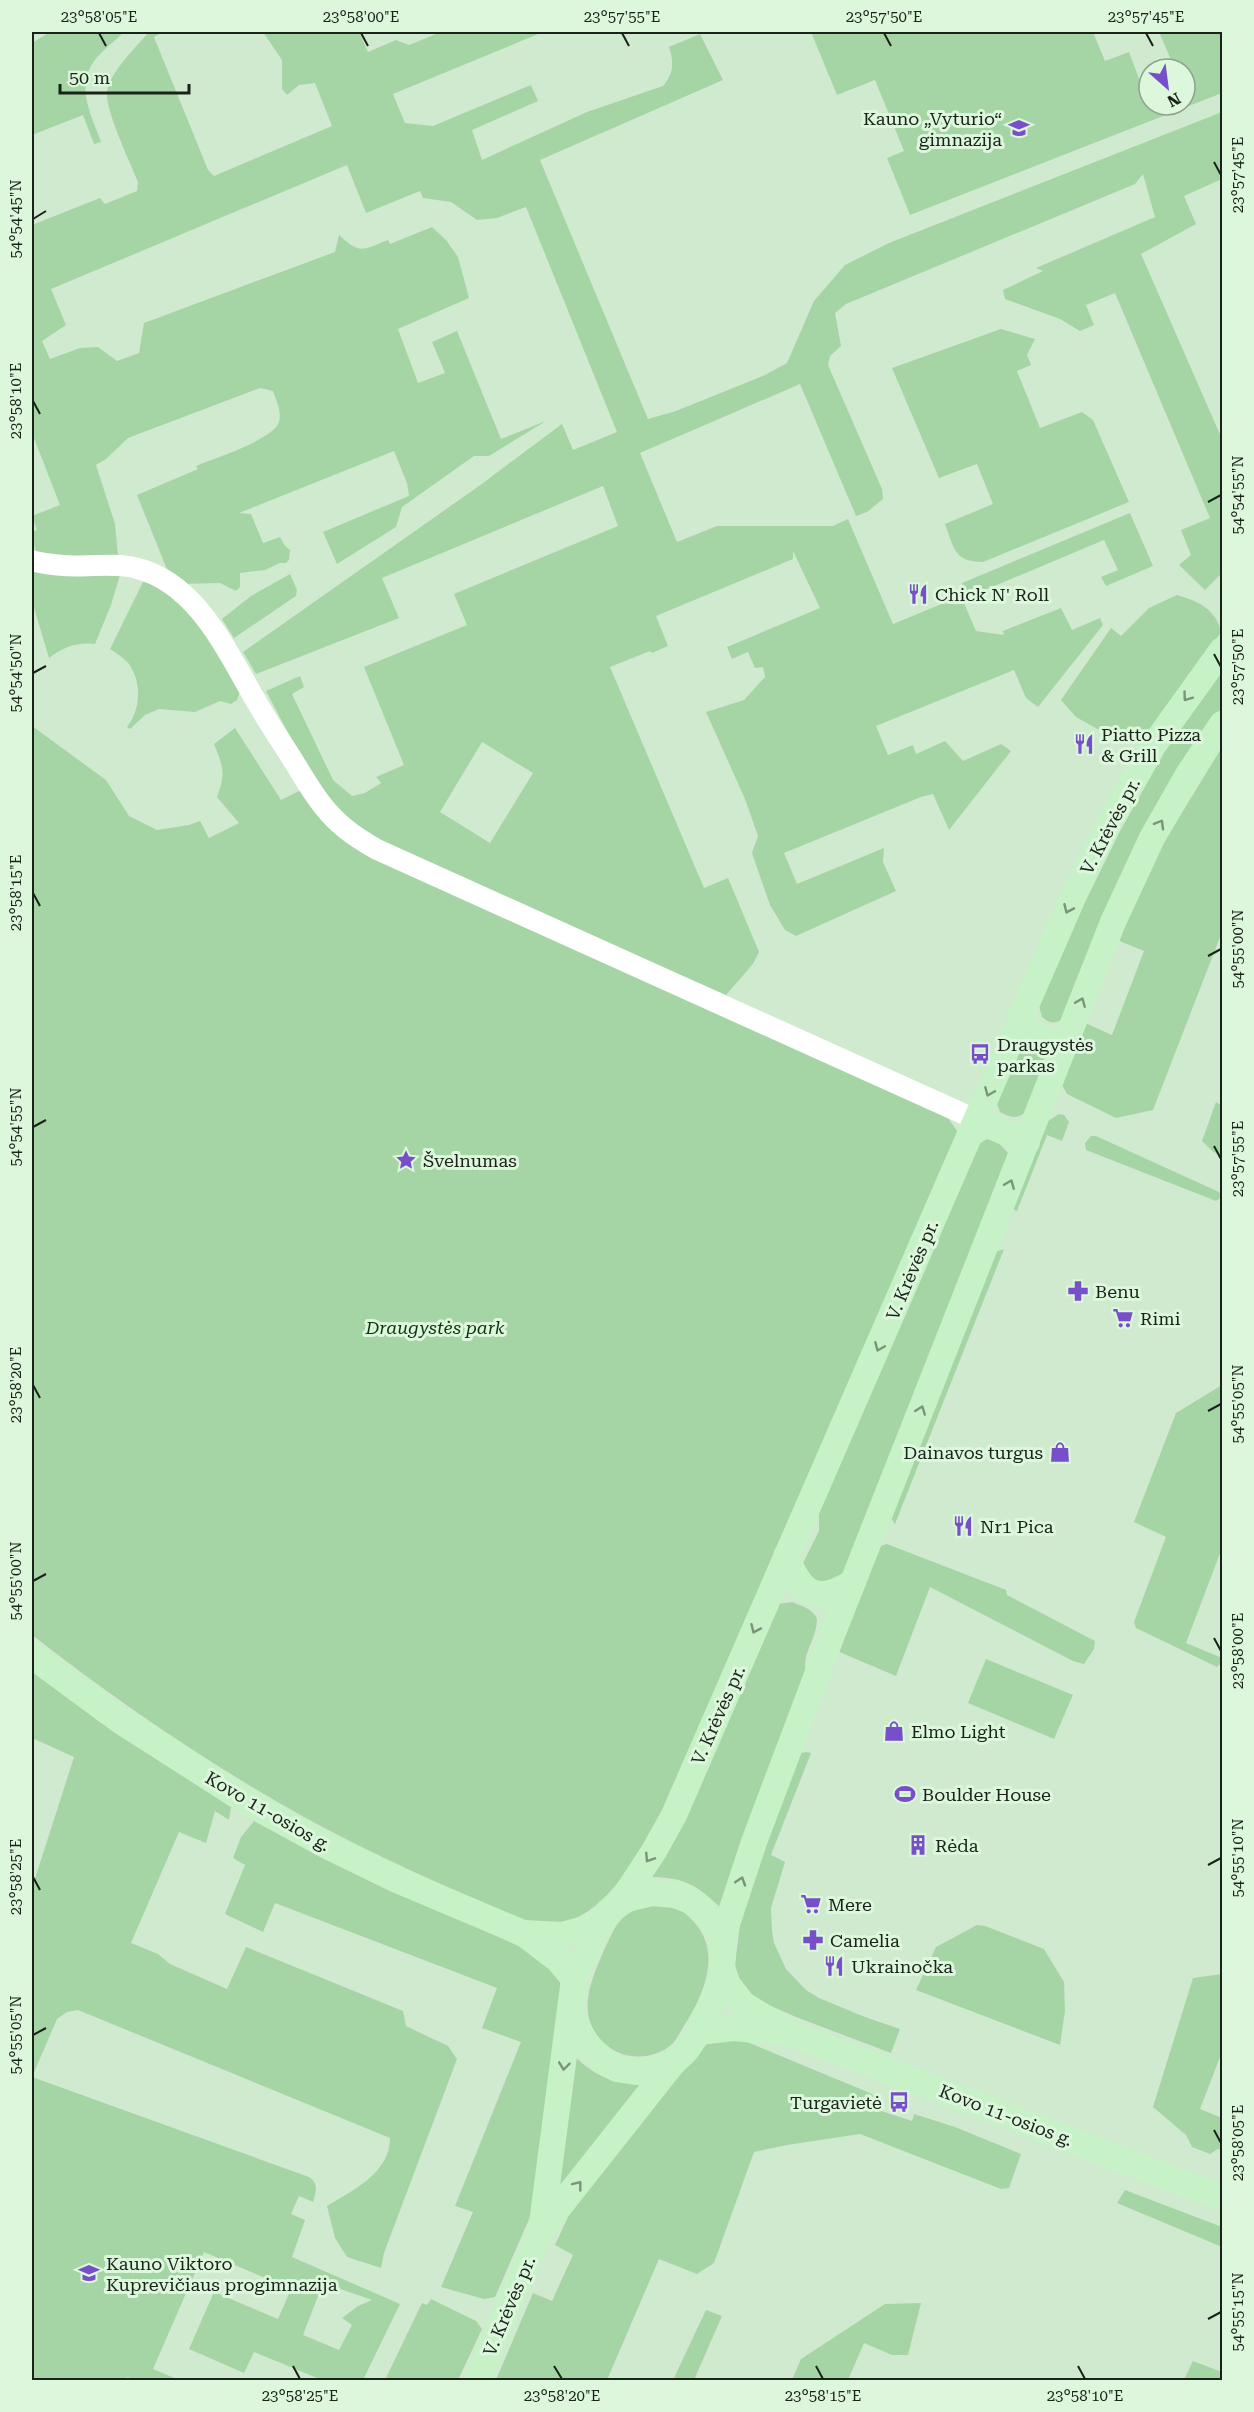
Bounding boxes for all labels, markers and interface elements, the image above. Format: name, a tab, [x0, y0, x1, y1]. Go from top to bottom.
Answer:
text: 23°58'05"E	[61, 8, 137, 26]
text: 23°58'00"E	[323, 8, 399, 26]
text: 23°57'55"E	[584, 8, 660, 26]
text: 23°57'50"E	[846, 8, 922, 26]
text: 23°57'45"E	[1108, 8, 1184, 26]
scale bar	[60, 57, 189, 95]
north arrow	[1137, 57, 1197, 117]
text: 50 m	[69, 67, 110, 88]
text: N	[1164, 89, 1184, 111]
place label: Kauno „Vyturio“ gimnazija	[863, 108, 1002, 150]
school or university icon: Kauno „Vyturio“ gimnazija	[1007, 116, 1031, 140]
text: 23°57'45"E	[1229, 137, 1247, 213]
text: 54°54'45"N	[7, 179, 25, 259]
text: 23°58'10"E	[7, 363, 25, 439]
text: 54°54'55"N	[1229, 455, 1247, 535]
restaurant icon: Chick N' Roll	[906, 582, 930, 606]
place label: Chick N' Roll	[935, 584, 1049, 605]
text: 23°57'50"E	[1229, 629, 1247, 705]
text: 54°54'50"N	[7, 633, 25, 713]
one-way arrow	[1183, 690, 1194, 701]
place label: Piatto Pizza & Grill	[1101, 724, 1201, 766]
restaurant icon: Piatto Pizza & Grill	[1072, 732, 1096, 756]
street label: V. Krėvės pr.	[1076, 774, 1144, 878]
one-way arrow	[1153, 820, 1164, 830]
text: 23°58'15"E	[7, 855, 25, 931]
one-way arrow	[1063, 903, 1075, 914]
text: 54°55'00"N	[1229, 909, 1247, 989]
one-way arrow	[1074, 997, 1086, 1008]
place label: Draugystės parkas	[997, 1034, 1093, 1076]
bus stop icon: Draugystės parkas	[968, 1042, 992, 1066]
one-way arrow	[984, 1086, 996, 1097]
text: 54°54'55"N	[7, 1087, 25, 1167]
text: 23°57'55"E	[1229, 1121, 1247, 1197]
place icon: Švelnumas	[394, 1148, 418, 1172]
place label: Švelnumas	[423, 1150, 517, 1171]
one-way arrow	[1003, 1179, 1015, 1190]
street label: V. Krėvės pr.	[882, 1217, 942, 1323]
pharmacy icon: Benu	[1066, 1279, 1090, 1303]
place label: Benu	[1095, 1281, 1140, 1302]
supermarket icon: Rimi	[1111, 1306, 1135, 1330]
place label: Rimi	[1140, 1308, 1181, 1329]
park label: Draugystės park	[364, 1317, 505, 1338]
one-way arrow	[874, 1340, 886, 1351]
text: 23°58'20"E	[7, 1347, 25, 1423]
text: 54°55'05"N	[1229, 1364, 1247, 1444]
one-way arrow	[914, 1405, 926, 1416]
shop icon: Dainavos turgus	[1048, 1440, 1072, 1464]
place label: Dainavos turgus	[903, 1442, 1043, 1463]
restaurant icon: Nr1 Pica	[951, 1514, 975, 1538]
place label: Nr1 Pica	[980, 1516, 1054, 1537]
text: 54°55'00"N	[7, 1541, 25, 1621]
text: 23°58'00"E	[1229, 1613, 1247, 1689]
one-way arrow	[750, 1623, 762, 1634]
street label: V. Krėvės pr.	[687, 1662, 749, 1768]
shop icon: Elmo Light	[882, 1719, 906, 1743]
place label: Elmo Light	[911, 1721, 1006, 1742]
street label: Kovo 11-osios g.	[202, 1767, 334, 1855]
sports icon: Boulder House	[893, 1782, 917, 1806]
place label: Boulder House	[922, 1784, 1051, 1805]
text: 54°55'10"N	[1229, 1818, 1247, 1898]
building icon: Rėda	[906, 1833, 930, 1857]
place label: Rėda	[935, 1835, 979, 1856]
text: 23°58'25"E	[7, 1839, 25, 1915]
one-way arrow	[645, 1852, 657, 1862]
one-way arrow	[734, 1876, 746, 1887]
supermarket icon: Mere	[799, 1892, 823, 1916]
place label: Mere	[828, 1894, 872, 1915]
pharmacy icon: Camelia	[801, 1928, 825, 1952]
place label: Camelia	[830, 1930, 900, 1951]
restaurant icon: Ukrainočka	[822, 1954, 846, 1978]
place label: Ukrainočka	[851, 1956, 953, 1977]
text: 54°55'05"N	[7, 1995, 25, 2075]
one-way arrow	[558, 2062, 570, 2071]
street label: Kovo 11-osios g.	[936, 2080, 1076, 2150]
bus stop icon: Turgavietė	[887, 2090, 911, 2114]
place label: Turgavietė	[790, 2092, 882, 2113]
text: 23°58'05"E	[1229, 2105, 1247, 2181]
one-way arrow	[570, 2181, 581, 2192]
place label: Kauno Viktoro Kuprevičiaus progimnazija	[106, 2253, 338, 2295]
street label: V. Krėvės pr.	[479, 2253, 539, 2359]
school or university icon: Kauno Viktoro Kuprevičiaus progimnazija	[77, 2261, 101, 2285]
text: 54°55'15"N	[1229, 2272, 1247, 2352]
text: 23°58'25"E	[262, 2387, 338, 2405]
text: 23°58'20"E	[524, 2387, 600, 2405]
text: 23°58'15"E	[785, 2387, 861, 2405]
text: 23°58'10"E	[1047, 2387, 1123, 2405]

